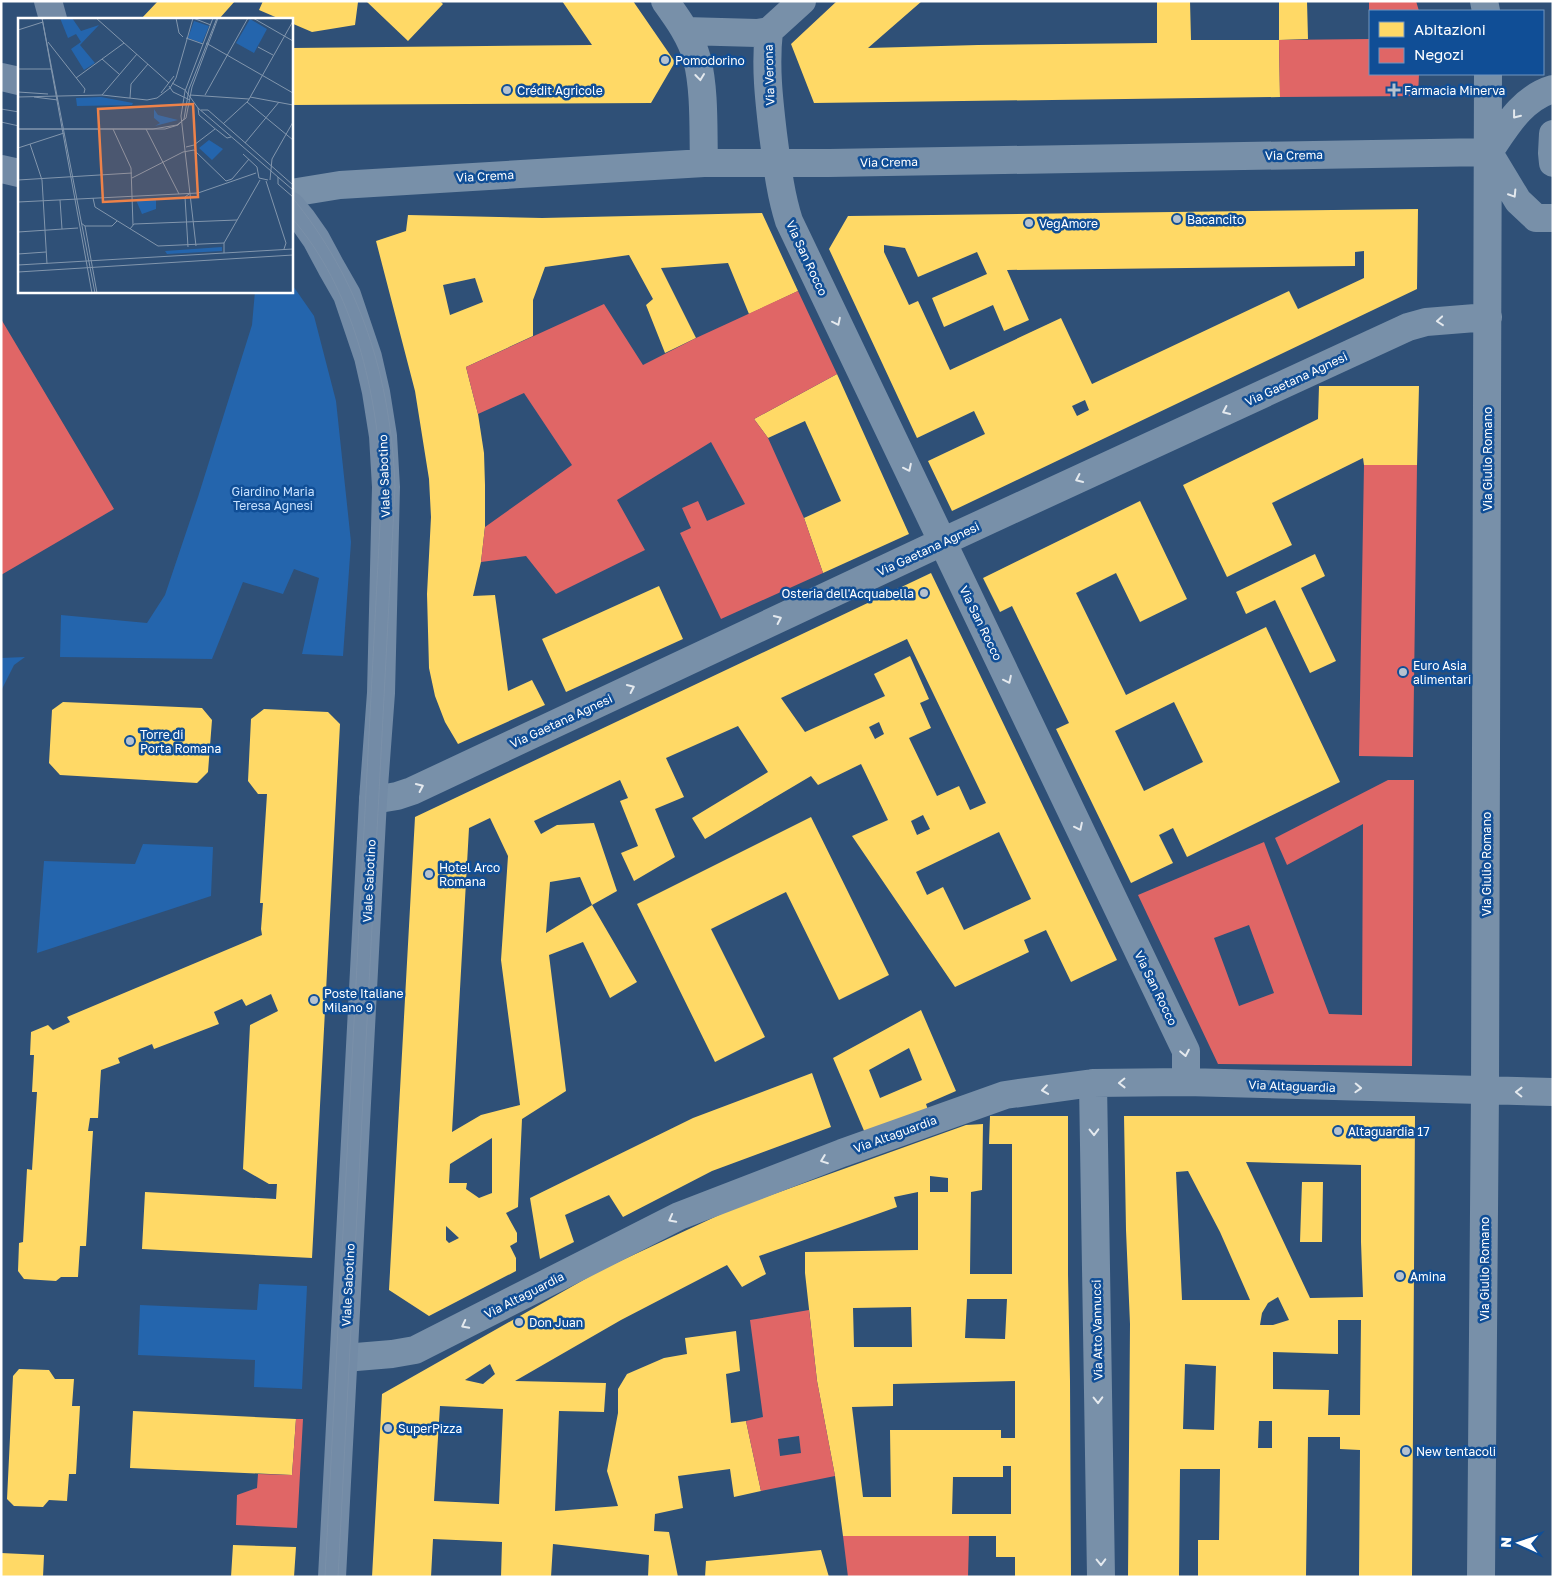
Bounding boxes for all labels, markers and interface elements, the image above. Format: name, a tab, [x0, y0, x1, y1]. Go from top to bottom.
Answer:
legend	[1369, 10, 1544, 75]
inset map	[18, 18, 292, 292]
text: Abitazioni	[1414, 20, 1486, 38]
street label: Via Verona	[760, 44, 778, 106]
text: Negozi	[1414, 45, 1464, 63]
place label: Pomodorino	[675, 53, 745, 68]
marker: Pomodorino	[659, 54, 671, 66]
one-way arrow	[694, 73, 705, 81]
place label: Crédit Agricole	[517, 83, 603, 98]
place label: Farmacia Minerva	[1404, 83, 1505, 98]
marker: Crédit Agricole	[501, 84, 513, 96]
marker: Farmacia Minerva	[1388, 84, 1400, 96]
one-way arrow	[1512, 109, 1521, 118]
street label: Via Crema	[1265, 147, 1323, 163]
street label: Via Crema	[860, 154, 918, 170]
street label: Via Crema	[456, 167, 514, 185]
one-way arrow	[1507, 188, 1517, 197]
place label: Bacancito	[1187, 212, 1244, 227]
marker: Bacancito	[1171, 213, 1183, 225]
place label: VegAmore	[1039, 216, 1098, 231]
marker: VegAmore	[1023, 217, 1035, 229]
street label: Via San Rocco	[783, 218, 831, 298]
one-way arrow	[1435, 315, 1443, 326]
one-way arrow	[831, 316, 841, 325]
street label: Via Gaetana Agnesi	[1242, 349, 1350, 409]
one-way arrow	[1222, 405, 1231, 415]
street label: Via Giulio Romano	[1480, 407, 1495, 511]
street label: Viale Sabotino	[375, 434, 393, 518]
one-way arrow	[901, 463, 912, 472]
one-way arrow	[1075, 473, 1084, 483]
park label: Giardino Maria Teresa Agnesi	[232, 484, 314, 513]
street label: Via Gaetana Agnesi	[874, 519, 982, 579]
street label: Via San Rocco	[956, 583, 1006, 663]
place label: Osteria dell'Acquabella	[781, 586, 914, 601]
marker: Osteria dell'Acquabella	[918, 587, 930, 599]
one-way arrow	[773, 615, 782, 626]
place label: Euro Asia alimentari	[1413, 658, 1471, 687]
marker: Euro Asia alimentari	[1397, 666, 1409, 678]
one-way arrow	[1002, 675, 1013, 684]
one-way arrow	[625, 685, 634, 695]
street label: Via Gaetana Agnesi	[507, 691, 615, 751]
place label: Torre di Porta Romana	[140, 727, 221, 756]
marker: Torre di Porta Romana	[124, 735, 136, 747]
one-way arrow	[415, 783, 424, 794]
street label: Via Giulio Romano	[1479, 812, 1494, 916]
one-way arrow	[1073, 822, 1083, 831]
street label: Viale Sabotino	[359, 839, 379, 923]
place label: Hotel Arco Romana	[439, 860, 500, 889]
marker: Hotel Arco Romana	[423, 868, 435, 880]
street label: Via San Rocco	[1131, 948, 1181, 1028]
place label: Poste Italiane Milano 9	[324, 986, 404, 1015]
marker: Poste Italiane Milano 9	[308, 994, 320, 1006]
one-way arrow	[1179, 1048, 1189, 1057]
street label: Via Altaguardia	[1248, 1077, 1336, 1095]
one-way arrow	[1118, 1078, 1126, 1088]
one-way arrow	[1354, 1083, 1362, 1093]
one-way arrow	[1040, 1084, 1048, 1095]
one-way arrow	[1515, 1087, 1522, 1097]
street label: Via Altaguardia	[851, 1112, 939, 1156]
place label: Altaguardia 17	[1348, 1124, 1430, 1139]
marker: Altaguardia 17	[1332, 1125, 1344, 1137]
one-way arrow	[1088, 1128, 1099, 1136]
one-way arrow	[820, 1154, 829, 1164]
one-way arrow	[669, 1213, 678, 1223]
street label: Via Giulio Romano	[1477, 1217, 1492, 1321]
street label: Viale Sabotino	[338, 1243, 358, 1327]
street label: Via Altaguardia	[482, 1268, 566, 1322]
place label: Amina	[1410, 1269, 1446, 1284]
marker: Amina	[1394, 1270, 1406, 1282]
street label: Via Atto Vannucci	[1089, 1280, 1105, 1380]
place label: Don Juan	[529, 1315, 583, 1330]
marker: Don Juan	[513, 1316, 525, 1328]
one-way arrow	[461, 1318, 470, 1329]
one-way arrow	[1093, 1396, 1103, 1404]
place label: SuperPizza	[398, 1421, 462, 1436]
marker: SuperPizza	[382, 1422, 394, 1434]
place label: New tentacoli	[1416, 1444, 1496, 1459]
marker: New tentacoli	[1400, 1445, 1412, 1457]
north arrow	[1494, 1518, 1544, 1568]
text: N	[1497, 1537, 1514, 1548]
one-way arrow	[1095, 1558, 1106, 1566]

